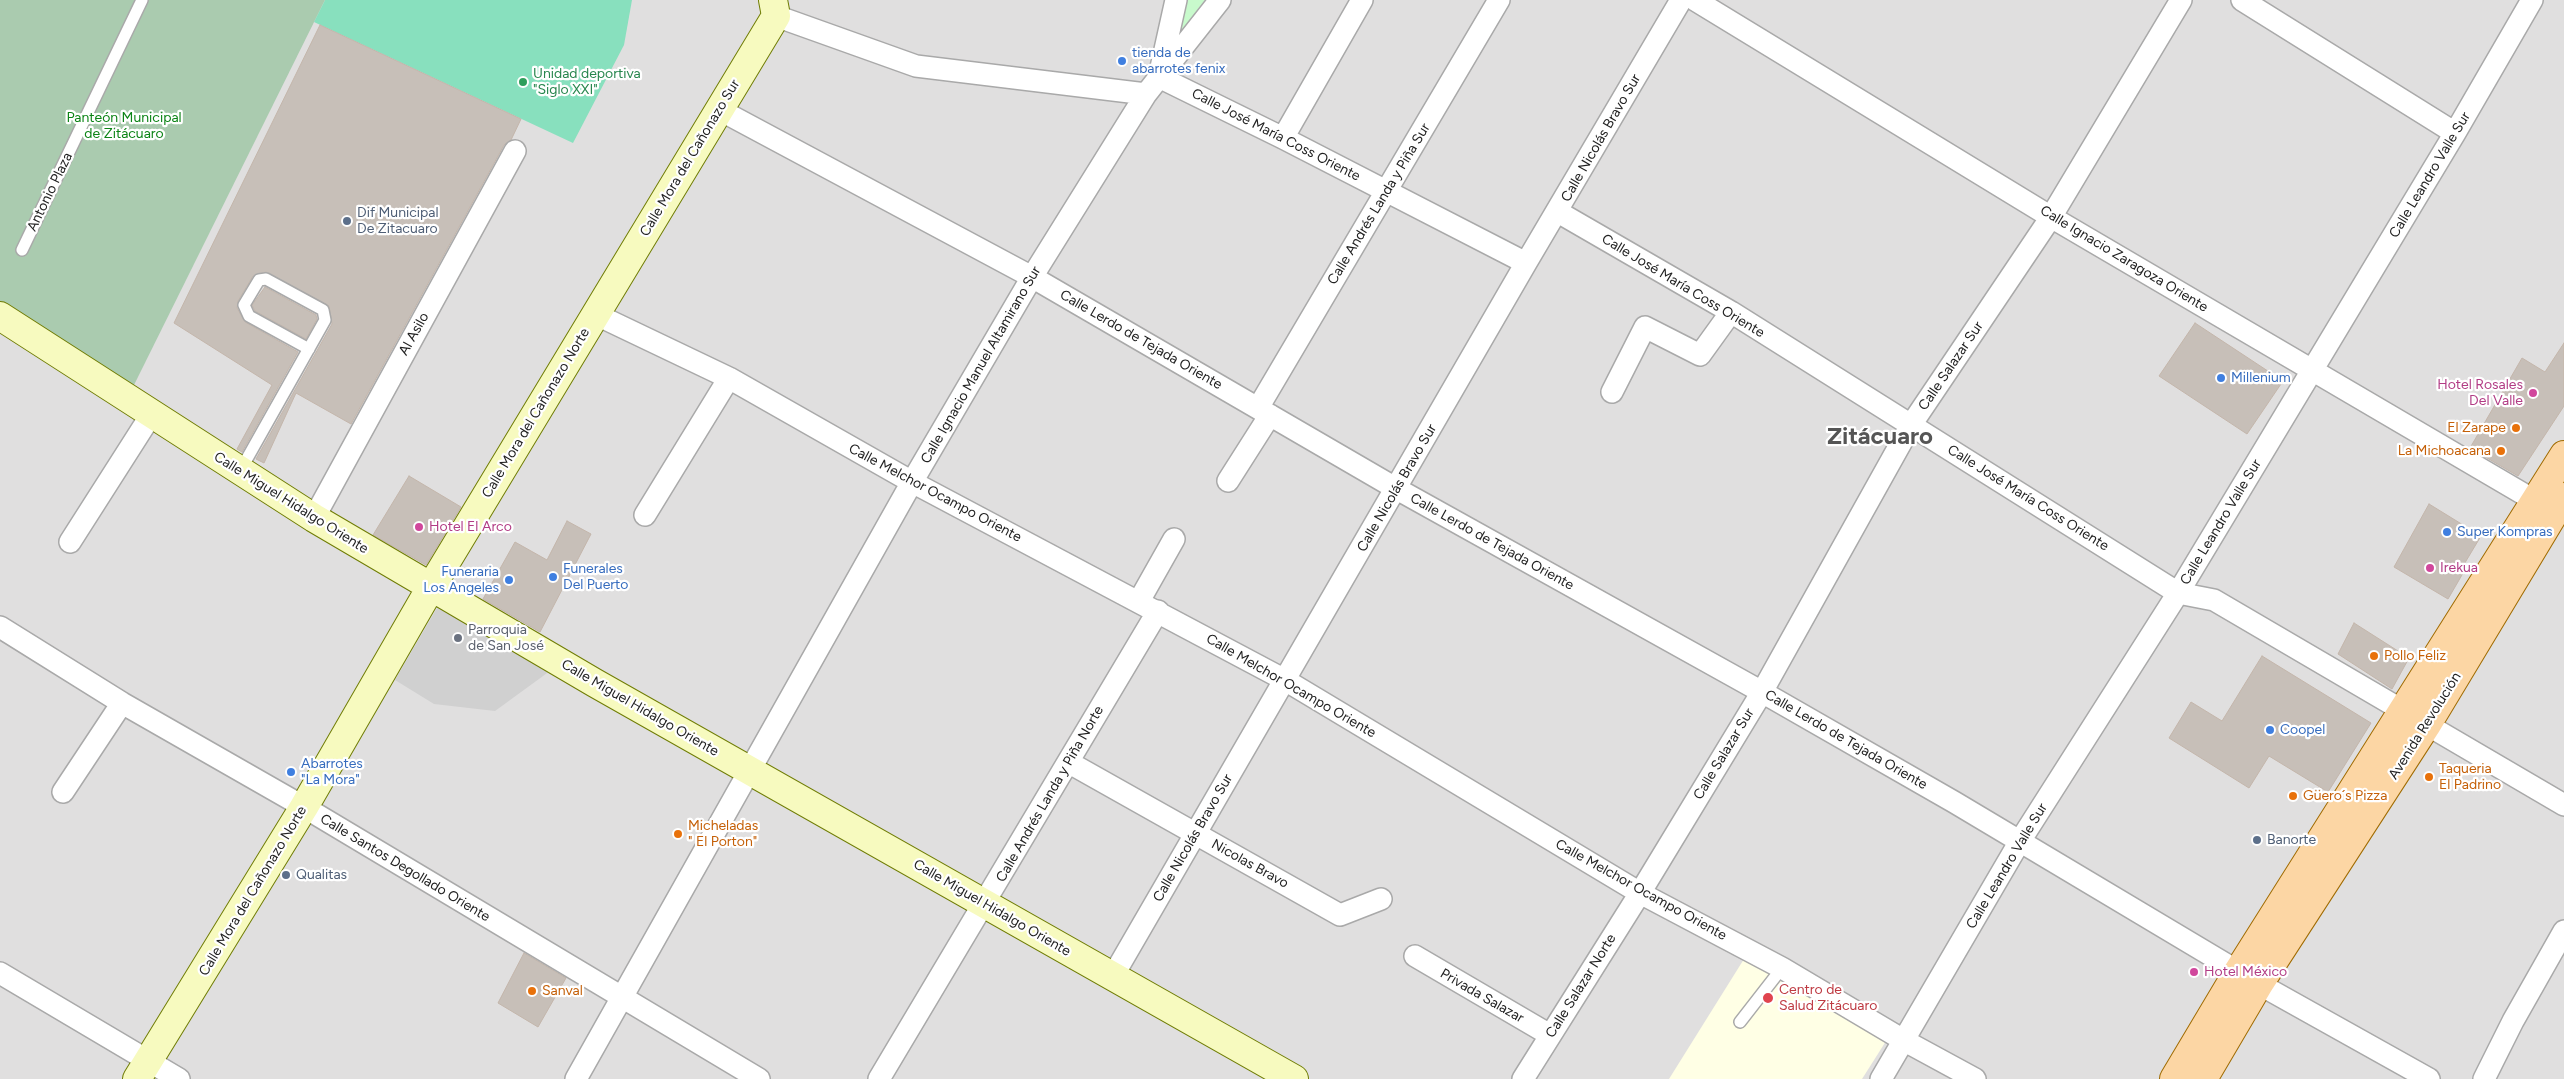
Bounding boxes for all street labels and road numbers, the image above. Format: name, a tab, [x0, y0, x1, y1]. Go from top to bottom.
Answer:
street label: Calle Nicolás Bravo Sur	[1558, 71, 1644, 205]
street label: Calle Mora del Cañonazo Sur	[636, 77, 744, 239]
street label: Calle José María Coss Oriente	[1189, 85, 1363, 185]
street label: Calle Leandro Valle Sur	[2386, 109, 2474, 241]
street label: Calle Andrés Landa y Piña Sur	[1324, 120, 1434, 288]
street label: Antonio Plaza	[24, 150, 76, 234]
street label: Calle Ignacio Zaragoza Oriente	[2037, 202, 2211, 316]
street label: Calle José María Coss Oriente	[1599, 231, 1767, 341]
street label: Calle Ignacio Manuel Altamirano Sur	[917, 263, 1045, 467]
street label: Calle Lerdo de Tejada Oriente	[1057, 287, 1225, 393]
street label: Al Asilo	[395, 310, 433, 358]
street label: Calle Salazar Sur	[1915, 318, 1987, 414]
street label: Calle Mora del Cañonazo Norte	[478, 325, 594, 501]
street label: Calle Nicolás Bravo Sur	[1354, 421, 1440, 555]
street label: Calle Melchor Ocampo Oriente	[846, 440, 1024, 546]
street label: Calle José María Coss Oriente	[1944, 441, 2112, 555]
street label: Calle Miguel Hidalgo Oriente	[211, 448, 371, 558]
street label: Calle Leandro Valle Sur	[2177, 456, 2265, 588]
street label: Calle Lerdo de Tejada Oriente	[1407, 490, 1577, 594]
street label: Calle Melchor Ocampo Oriente	[1203, 630, 1379, 742]
street label: Calle Miguel Hidalgo Oriente	[558, 656, 722, 760]
street label: Avenida Revolución	[2385, 669, 2465, 783]
street label: Calle Lerdo de Tejada Oriente	[1762, 687, 1930, 793]
street label: Calle Andrés Landa y Piña Norte	[993, 703, 1107, 885]
street label: Calle Salazar Sur	[1690, 705, 1758, 803]
street label: Calle Nicolás Bravo Sur	[1150, 771, 1236, 905]
street label: Calle Leandro Valle Sur	[1963, 800, 2051, 932]
street label: Calle Mora del Cañonazo Norte	[195, 803, 311, 979]
street label: Calle Santos Degollado Oriente	[317, 811, 493, 925]
street label: Nicolas Bravo	[1209, 836, 1291, 892]
street label: Calle Melchor Ocampo Oriente	[1552, 836, 1730, 944]
street label: Calle Miguel Hidalgo Oriente	[910, 856, 1074, 960]
street label: Calle Salazar Norte	[1542, 931, 1620, 1041]
street label: Privada Salazar	[1437, 965, 1527, 1027]

